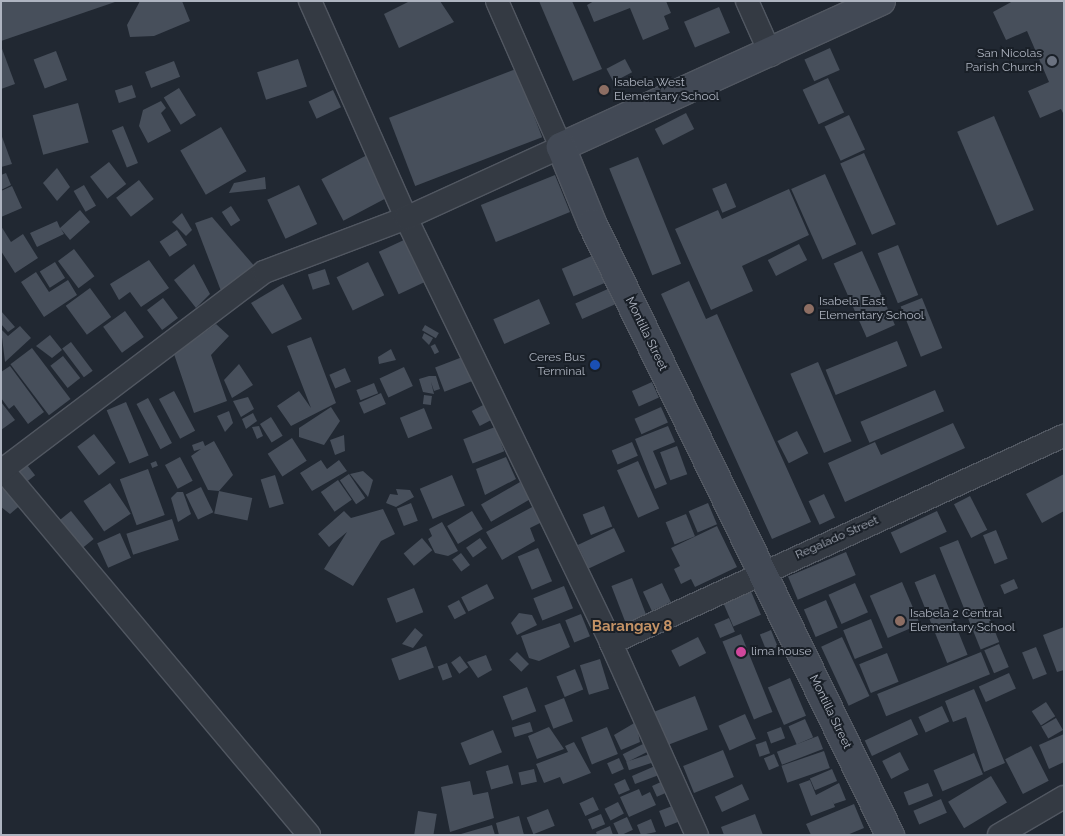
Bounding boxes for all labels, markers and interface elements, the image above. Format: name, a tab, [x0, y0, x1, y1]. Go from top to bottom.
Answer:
place label: San Nicolas Parish Church	[965, 47, 1042, 75]
marker: San Nicolas Parish Church	[1046, 55, 1058, 67]
place label: Isabela West Elementary School	[614, 76, 719, 104]
marker: Isabela West Elementary School	[598, 84, 610, 96]
street label: Montilla Street	[622, 295, 670, 373]
place label: Isabela East Elementary School	[819, 295, 924, 323]
marker: Isabela East Elementary School	[803, 303, 815, 315]
place label: Ceres Bus Terminal	[529, 351, 585, 379]
marker: Ceres Bus Terminal	[589, 359, 601, 371]
street label: Regalado Street	[793, 513, 881, 563]
place label: Isabela 2 Central Elementary School	[910, 607, 1015, 635]
marker: Isabela 2 Central Elementary School	[894, 615, 906, 627]
district label: Barangay 8	[592, 618, 672, 636]
place label: lima house	[751, 645, 812, 659]
marker: lima house	[735, 646, 747, 658]
street label: Montilla Street	[806, 673, 854, 751]

